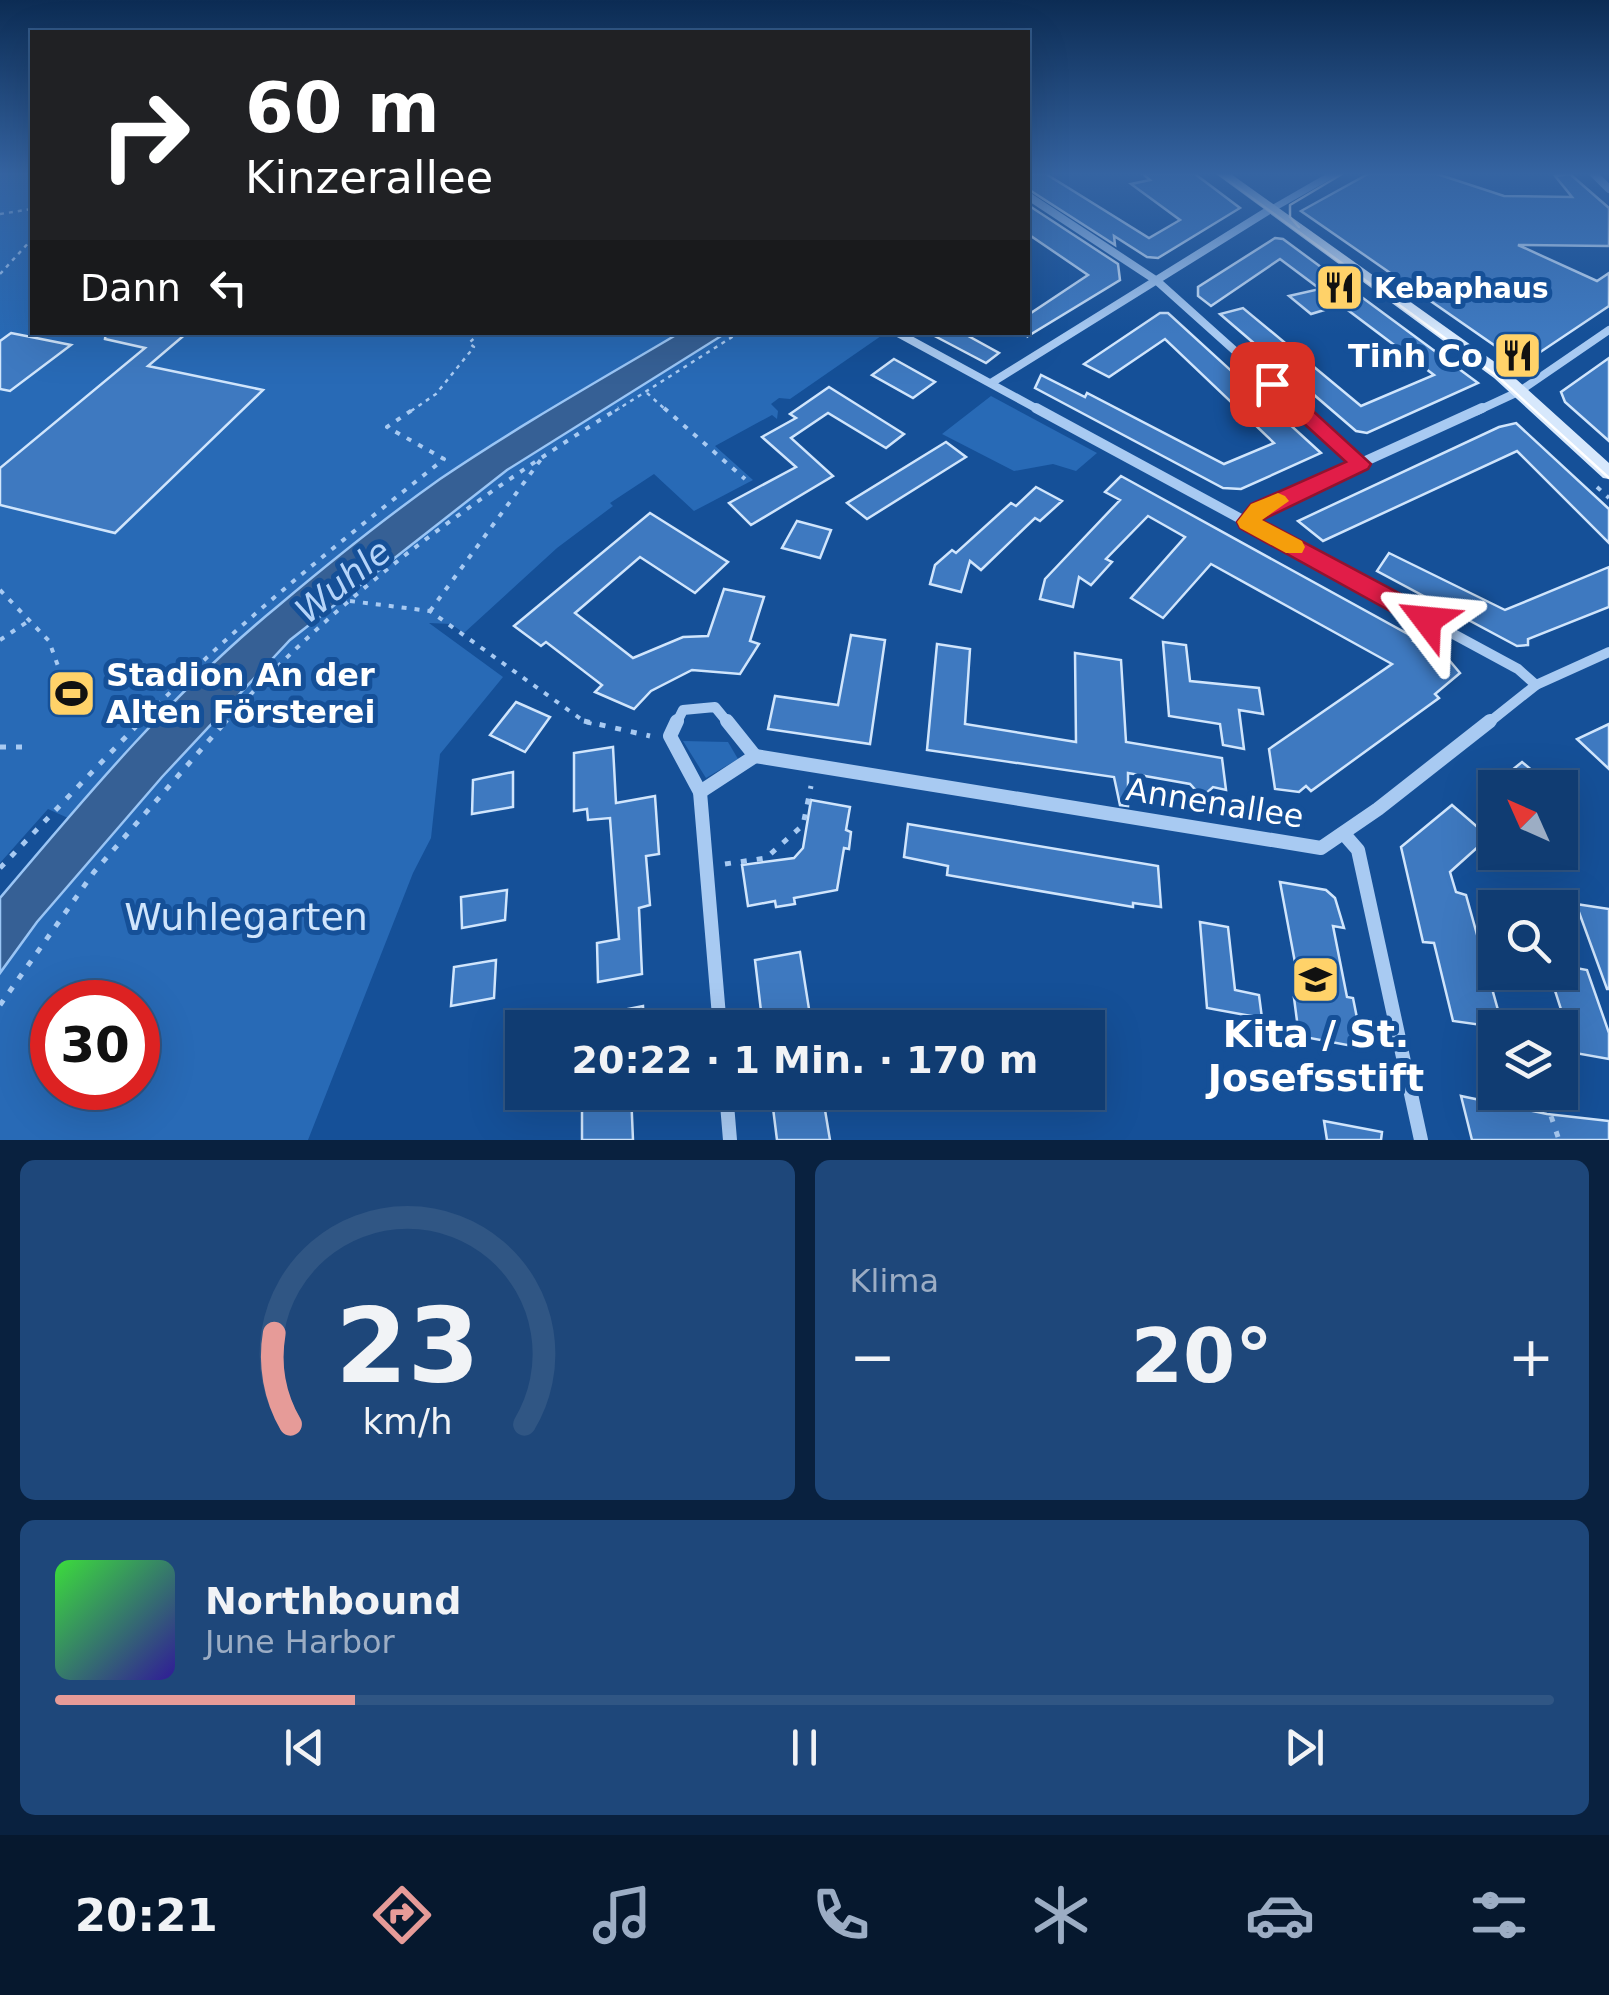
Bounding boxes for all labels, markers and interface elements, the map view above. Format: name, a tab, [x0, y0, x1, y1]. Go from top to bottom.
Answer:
text: 60 m	[245, 67, 440, 149]
icon: right	[80, 70, 210, 200]
text: Kinzerallee	[245, 151, 493, 204]
icon: left	[201, 260, 256, 315]
restaurant icon: Kebaphaus	[1313, 262, 1365, 314]
text: Dann	[80, 266, 181, 310]
place label: Kebaphaus	[1374, 272, 1549, 305]
restaurant icon: Tinh Co	[1492, 330, 1544, 382]
place label: Tinh Co	[1348, 337, 1483, 375]
pin	[1230, 342, 1315, 427]
icon: arrive	[1245, 357, 1300, 412]
water label: Wuhle	[288, 531, 398, 631]
position arrow	[1375, 568, 1479, 672]
place label: Stadion An der Alten Försterei	[106, 656, 375, 731]
sports icon: Stadion An der Alten Försterei	[45, 667, 97, 719]
street label: Annenallee	[1124, 770, 1306, 836]
north arrow	[1478, 770, 1578, 870]
map controls	[1478, 770, 1578, 1110]
button: search	[1478, 890, 1578, 990]
park label: Wuhlegarten	[124, 895, 368, 939]
school or university icon: Kita / St. Josefsstift	[1290, 954, 1342, 1006]
speed limit sign: 30	[30, 980, 160, 1110]
button: layers	[1478, 1010, 1578, 1110]
place label: Kita / St. Josefsstift	[1205, 1012, 1424, 1100]
text: 20:22 · 1 Min. · 170 m	[572, 1038, 1038, 1082]
text: Klima	[850, 1262, 939, 1300]
text: 23	[335, 1285, 480, 1407]
text: 20°	[1131, 1312, 1273, 1400]
text: −	[850, 1325, 896, 1389]
text: +	[1508, 1325, 1554, 1389]
text: km/h	[362, 1401, 452, 1442]
text: Northbound	[205, 1579, 461, 1623]
text: June Harbor	[205, 1623, 395, 1661]
icon: previous	[277, 1720, 332, 1775]
icon: pause	[777, 1720, 832, 1775]
icon: next	[1277, 1720, 1332, 1775]
icon: directions	[367, 1880, 437, 1950]
icon: music	[587, 1880, 657, 1950]
icon: phone	[806, 1880, 876, 1950]
icon: climate	[1026, 1880, 1096, 1950]
icon: car	[1245, 1880, 1315, 1950]
icon: filters	[1464, 1880, 1534, 1950]
text: 20:21	[75, 1889, 218, 1942]

